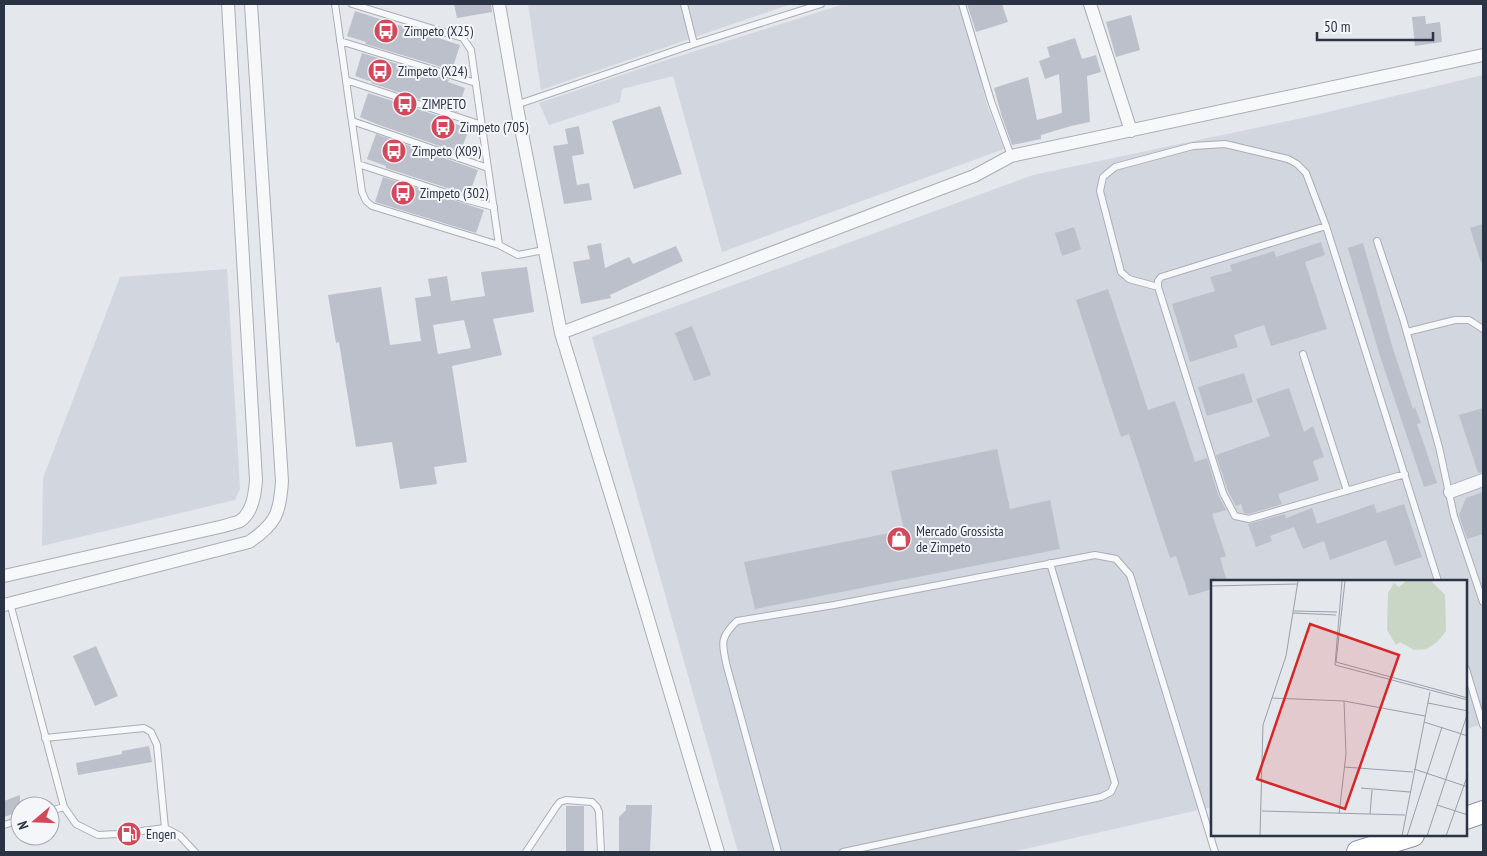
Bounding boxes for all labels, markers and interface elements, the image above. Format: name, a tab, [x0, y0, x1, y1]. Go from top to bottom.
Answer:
scale bar	[1317, 10, 1433, 42]
text: 50 m	[1324, 17, 1350, 36]
bus stop icon: Zimpeto (X25)	[373, 18, 399, 44]
place label: Zimpeto (X25)	[404, 22, 474, 40]
bus stop icon: Zimpeto (X24)	[367, 58, 393, 84]
place label: Zimpeto (X24)	[398, 62, 468, 80]
bus stop icon: ZIMPETO	[392, 91, 418, 117]
place label: ZIMPETO	[422, 95, 466, 113]
bus stop icon: Zimpeto (705)	[430, 114, 456, 140]
place label: Zimpeto (705)	[460, 118, 529, 136]
bus stop icon: Zimpeto (X09)	[381, 138, 407, 164]
place label: Zimpeto (X09)	[412, 142, 482, 160]
bus stop icon: Zimpeto (302)	[390, 180, 416, 206]
place label: Zimpeto (302)	[420, 184, 489, 202]
place label: Mercado Grossista de Zimpeto	[916, 522, 1004, 556]
shop icon: Mercado Grossista de Zimpeto	[886, 526, 912, 552]
inset map	[1211, 580, 1467, 836]
north arrow	[10, 796, 60, 846]
text: N	[13, 819, 32, 832]
fuel station icon: Engen	[116, 821, 142, 847]
place label: Engen	[146, 825, 176, 843]

